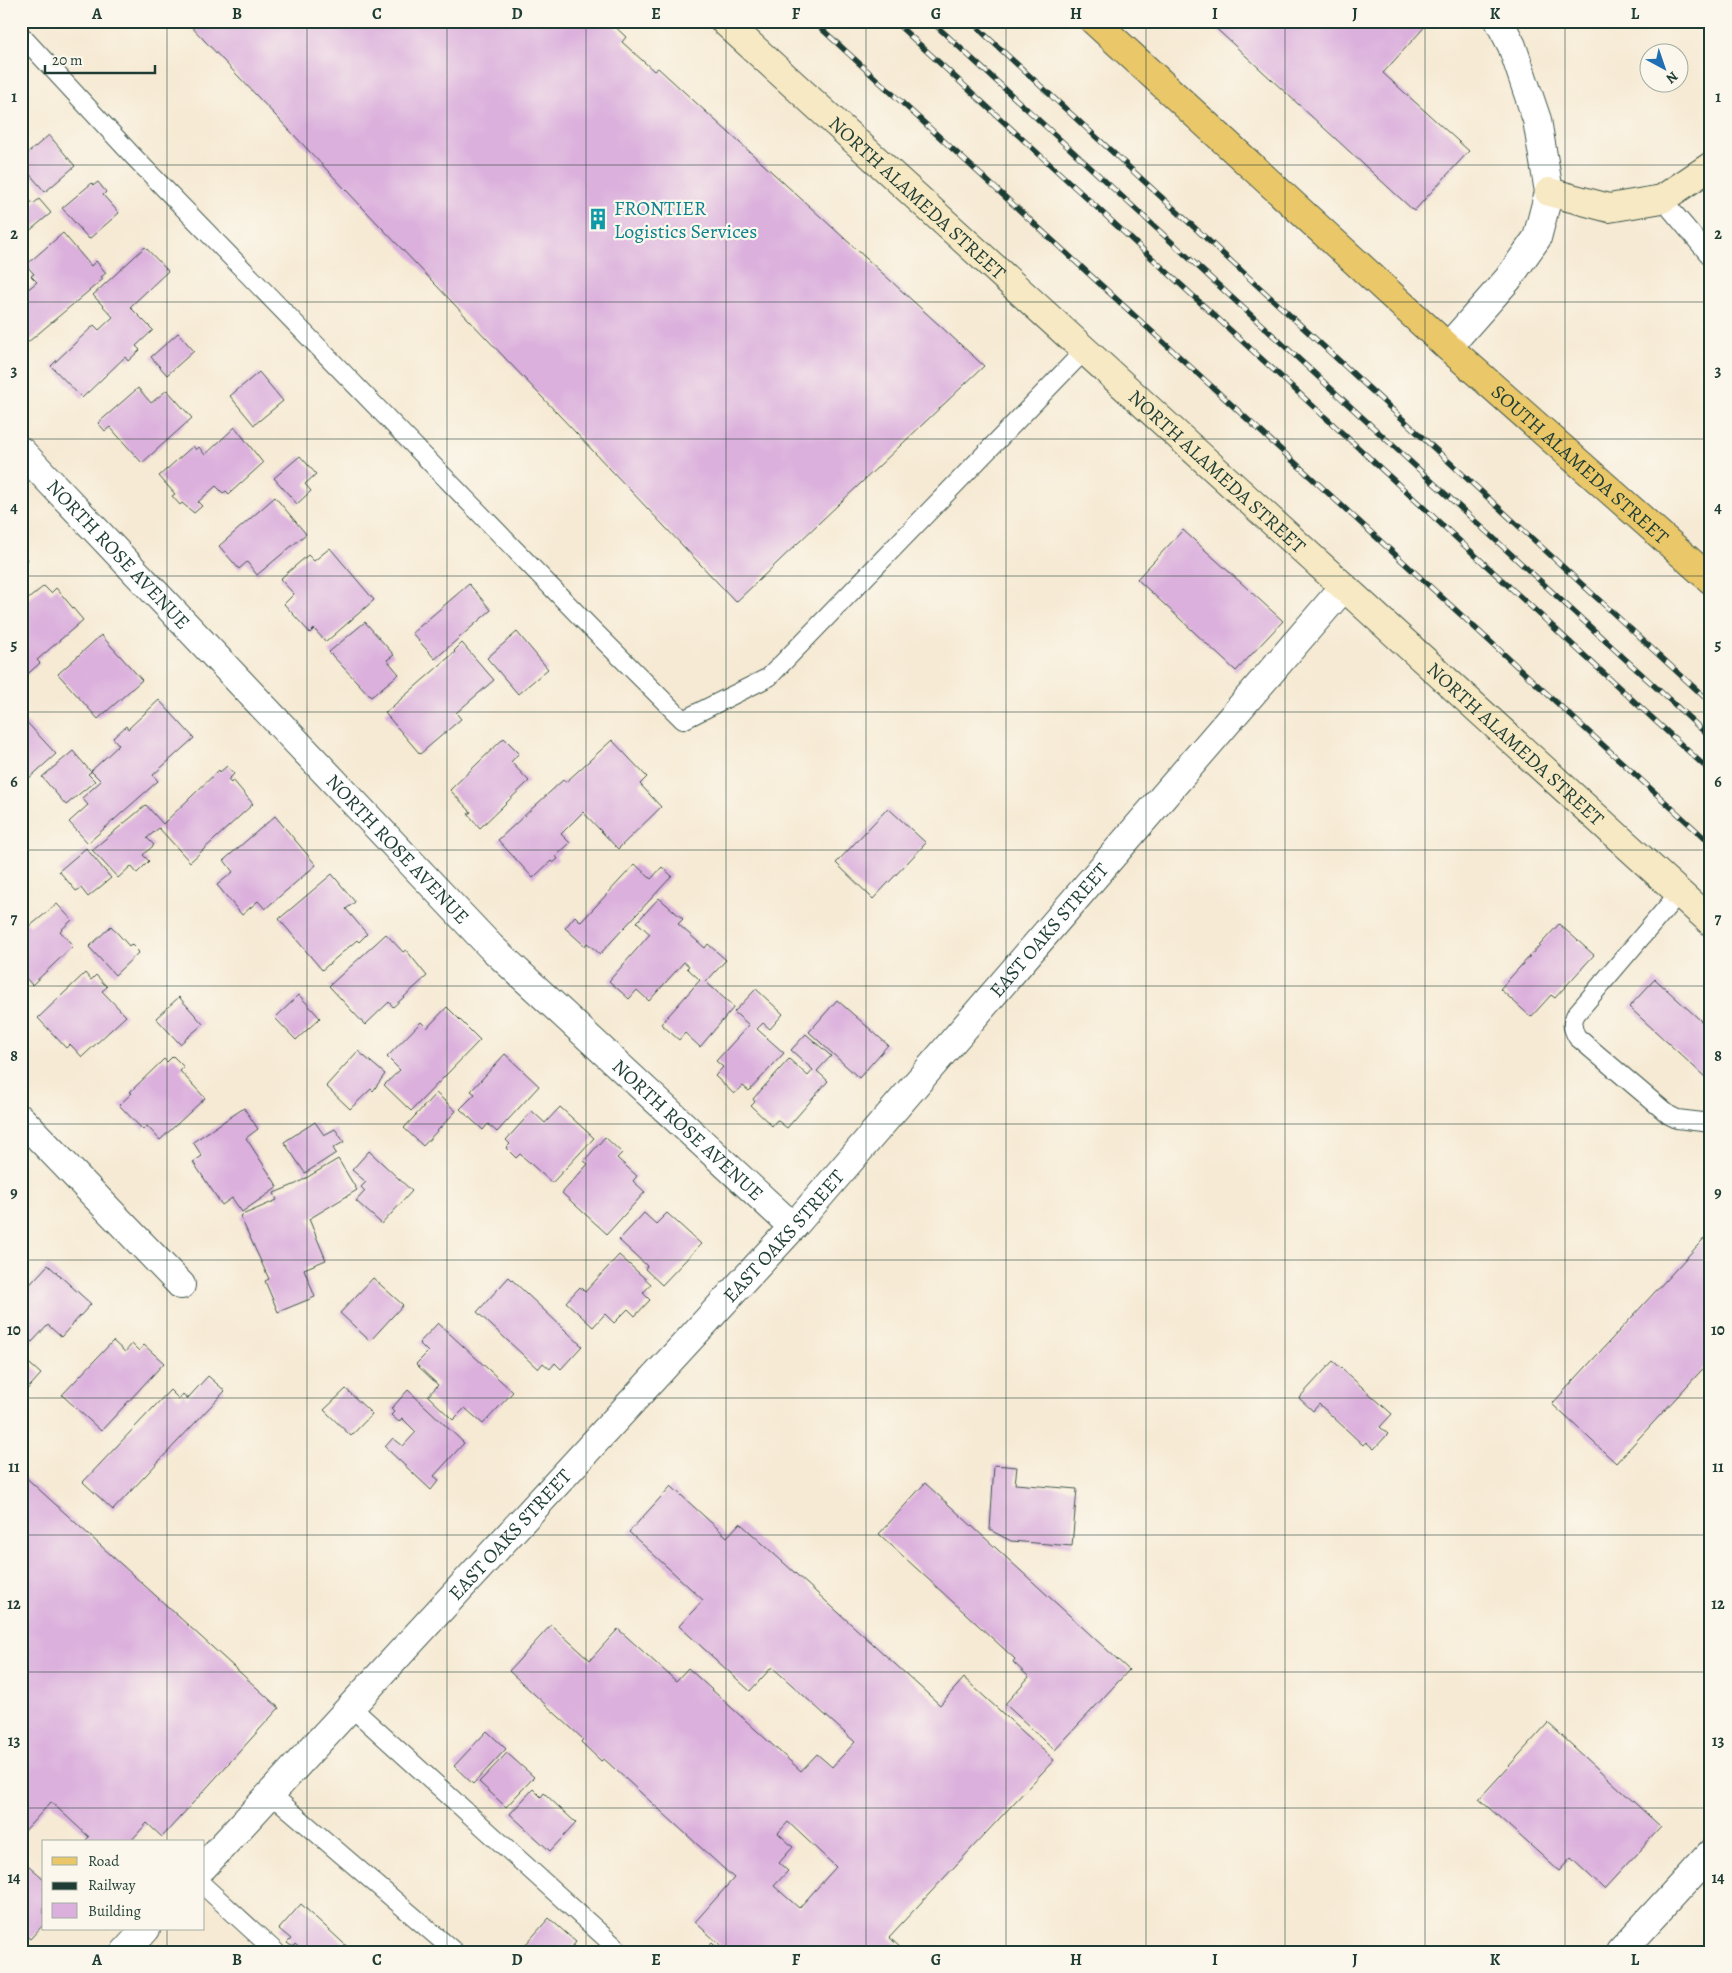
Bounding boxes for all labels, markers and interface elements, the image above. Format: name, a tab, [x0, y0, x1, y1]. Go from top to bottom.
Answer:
text: A	[91, 3, 103, 25]
text: B	[232, 3, 242, 25]
text: C	[372, 3, 382, 25]
text: D	[511, 3, 523, 25]
text: E	[651, 3, 661, 25]
text: F	[792, 3, 801, 25]
text: G	[931, 3, 941, 25]
text: H	[1070, 3, 1082, 25]
text: I	[1212, 3, 1218, 25]
text: J	[1352, 3, 1358, 25]
text: K	[1490, 3, 1501, 25]
text: L	[1631, 3, 1640, 25]
scale bar	[45, 42, 155, 74]
north arrow	[1640, 42, 1690, 92]
text: 20 m	[52, 50, 83, 70]
text: N	[1662, 67, 1682, 88]
text: 1	[11, 86, 17, 108]
text: 1	[1715, 86, 1721, 108]
street label: NORTH ALAMEDA STREET	[823, 110, 1012, 286]
place label: FRONTIER Logistics Services	[614, 195, 757, 245]
building icon: FRONTIER Logistics Services	[585, 206, 611, 232]
text: 2	[10, 223, 18, 245]
text: 2	[1714, 223, 1722, 245]
text: 3	[11, 360, 18, 382]
text: 3	[1715, 360, 1722, 382]
street label: SOUTH ALAMEDA STREET	[1486, 378, 1675, 550]
street label: NORTH ALAMEDA STREET	[1123, 383, 1312, 559]
street label: NORTH ROSE AVENUE	[41, 473, 196, 635]
text: 4	[10, 497, 18, 519]
text: 4	[1714, 497, 1722, 519]
text: 5	[11, 634, 18, 656]
text: 5	[1715, 634, 1722, 656]
street label: NORTH ALAMEDA STREET	[1421, 656, 1610, 832]
street label: NORTH ROSE AVENUE	[320, 768, 476, 930]
text: 6	[10, 771, 18, 793]
text: 6	[1714, 771, 1722, 793]
street label: EAST OAKS STREET	[983, 857, 1114, 1003]
text: 7	[11, 908, 18, 930]
text: 7	[1715, 908, 1722, 930]
text: 8	[10, 1045, 18, 1067]
text: 8	[1714, 1045, 1722, 1067]
street label: NORTH ROSE AVENUE	[606, 1053, 770, 1207]
street label: EAST OAKS STREET	[717, 1164, 850, 1308]
text: 9	[10, 1182, 18, 1204]
text: 9	[1714, 1182, 1722, 1204]
text: 10	[7, 1319, 21, 1341]
text: 10	[1711, 1319, 1725, 1341]
text: 11	[8, 1456, 20, 1478]
text: 11	[1712, 1456, 1724, 1478]
street label: EAST OAKS STREET	[442, 1463, 577, 1606]
text: 12	[7, 1593, 21, 1615]
text: 12	[1711, 1593, 1725, 1615]
text: 13	[8, 1730, 20, 1752]
text: 13	[1712, 1730, 1724, 1752]
legend	[42, 1840, 205, 1930]
text: Road	[88, 1851, 120, 1871]
text: 14	[7, 1867, 21, 1889]
text: 14	[1711, 1867, 1725, 1889]
text: Railway	[88, 1875, 136, 1895]
text: Building	[88, 1901, 141, 1921]
text: A	[91, 1949, 103, 1971]
text: B	[232, 1949, 242, 1971]
text: C	[372, 1949, 382, 1971]
text: D	[511, 1949, 523, 1971]
text: E	[651, 1949, 661, 1971]
text: F	[792, 1949, 801, 1971]
text: G	[931, 1949, 941, 1971]
text: H	[1070, 1949, 1082, 1971]
text: I	[1212, 1949, 1218, 1971]
text: J	[1352, 1949, 1358, 1971]
text: K	[1490, 1949, 1501, 1971]
text: L	[1631, 1949, 1640, 1971]

